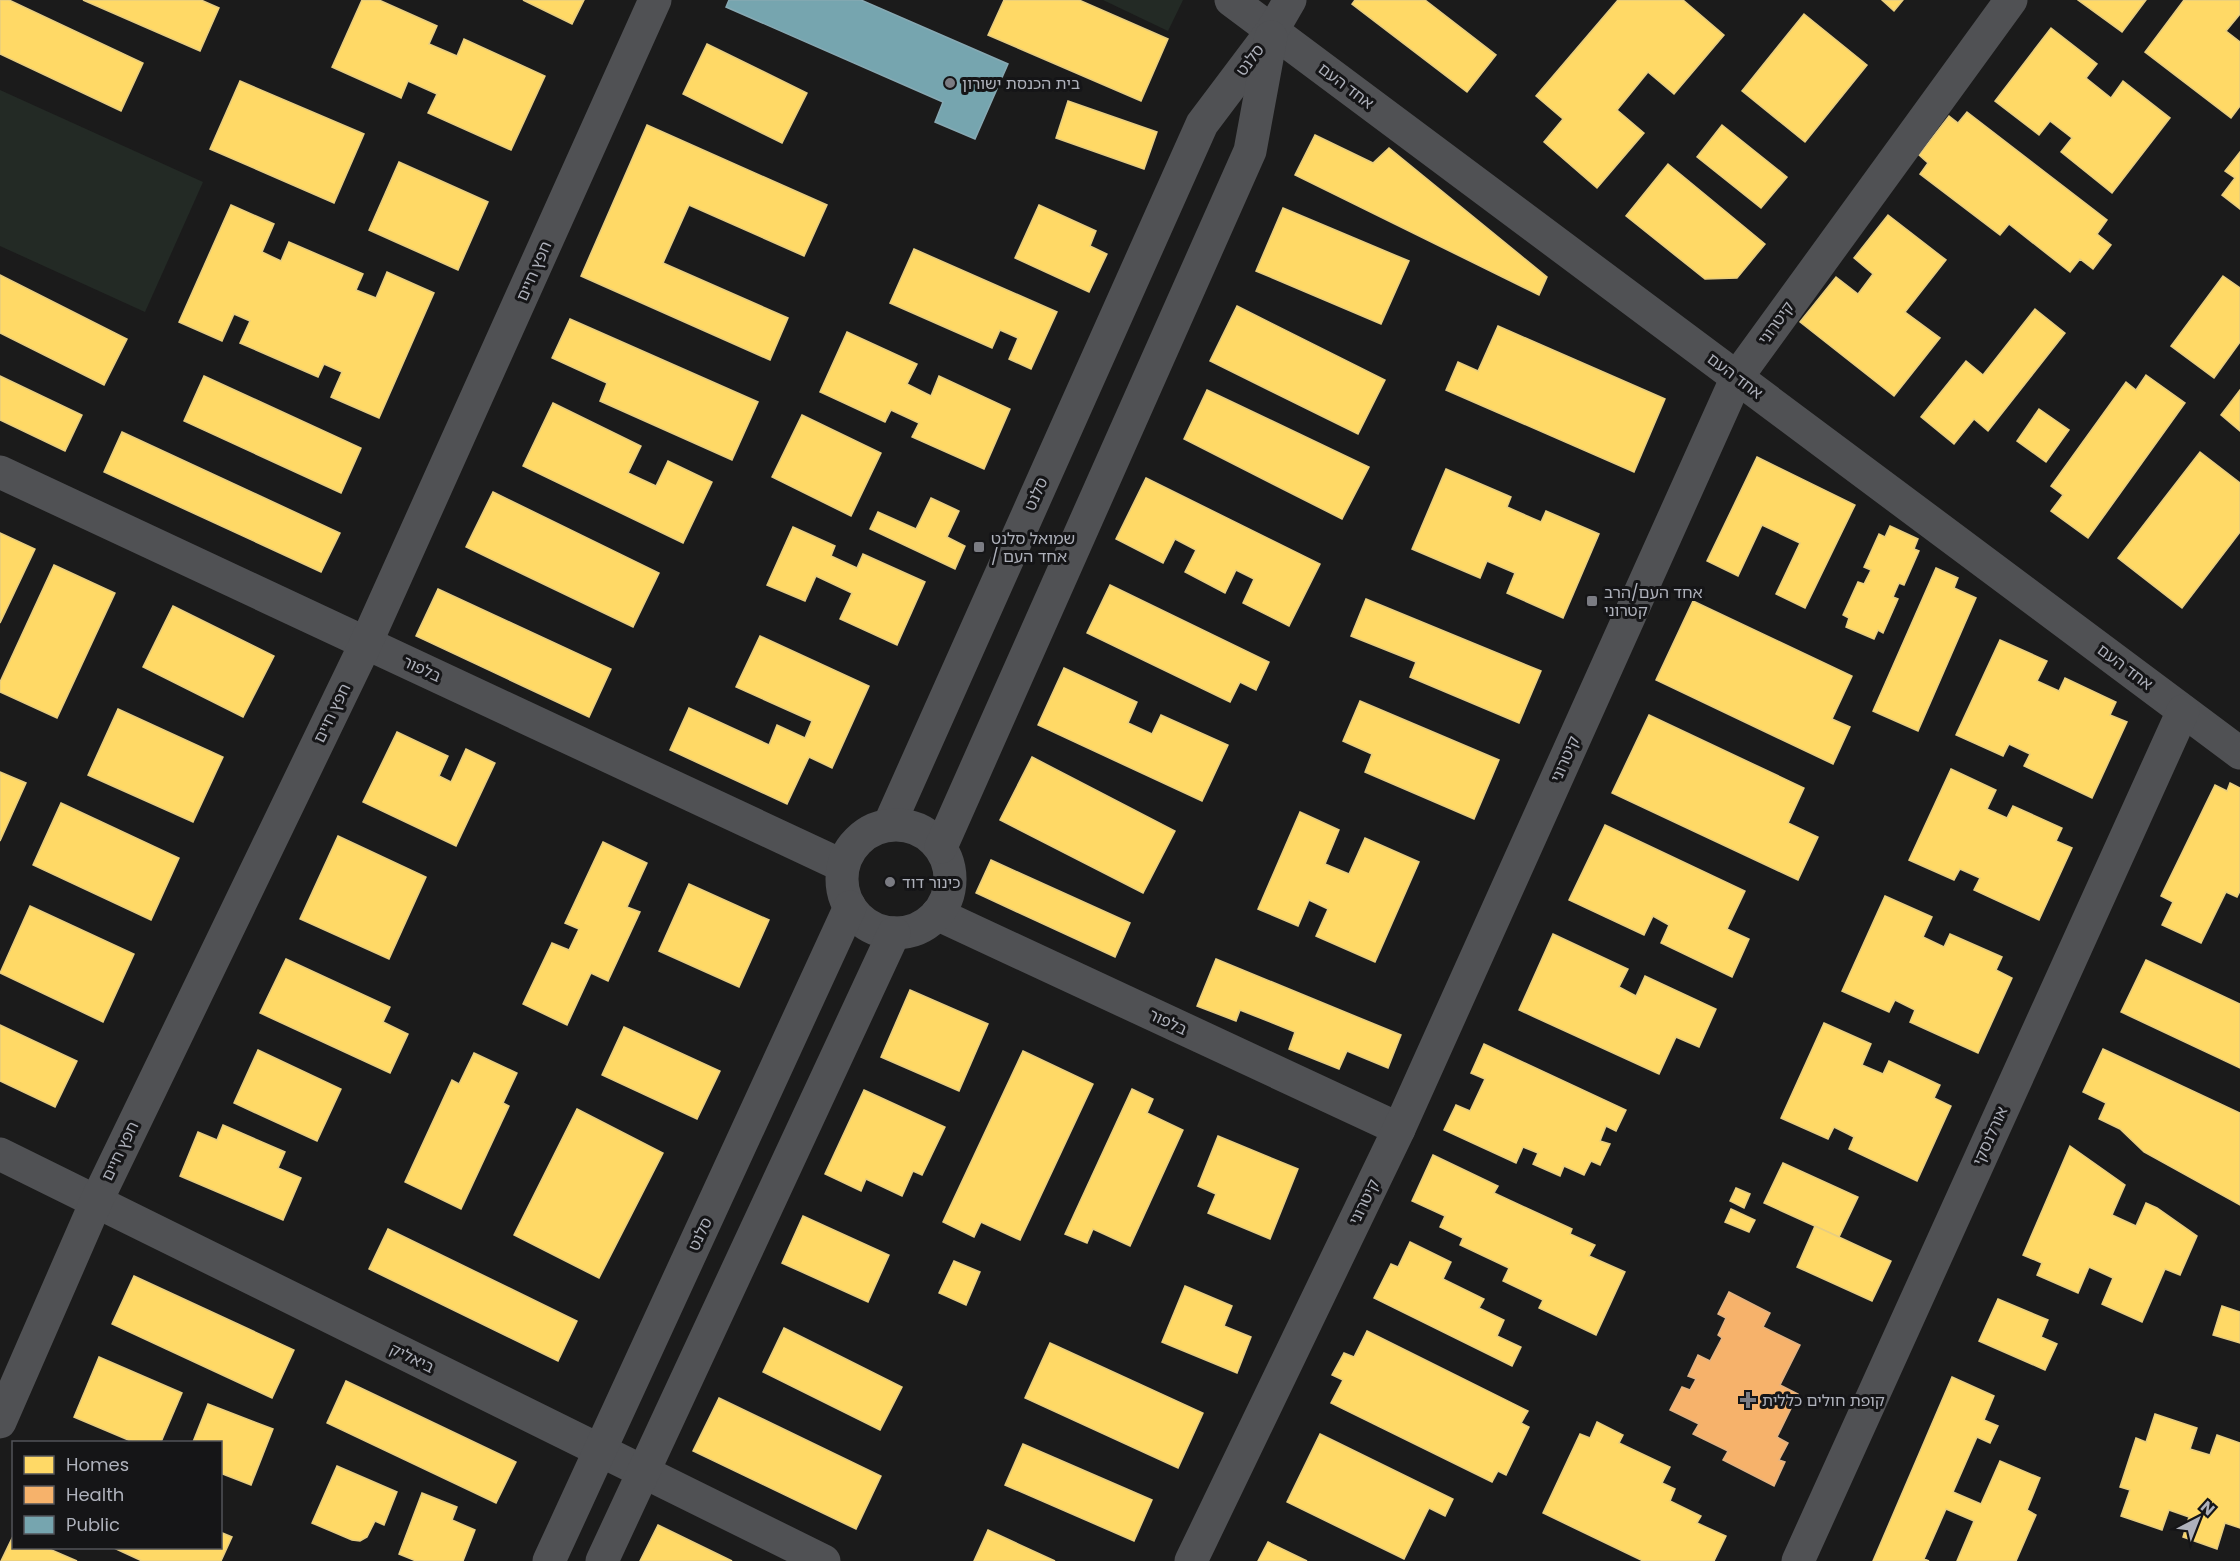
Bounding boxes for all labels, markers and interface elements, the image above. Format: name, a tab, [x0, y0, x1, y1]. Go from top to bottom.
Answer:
street label: סלנט	[1230, 39, 1270, 81]
street label: אחד העם	[1313, 58, 1379, 114]
place label: בית הכנסת ישורון	[962, 72, 1080, 95]
marker: בית הכנסת ישורון	[943, 76, 957, 90]
street label: חפץ חיים	[511, 237, 557, 305]
street label: קיטרוני	[1752, 297, 1800, 349]
street label: אחד העם	[1702, 348, 1768, 404]
street label: סלנט	[1018, 474, 1054, 514]
place label: שמואל סלנט / אחד העם	[991, 527, 1075, 568]
marker: שמואל סלנט / אחד העם	[972, 540, 986, 554]
place label: אחד העם/הרב קטרוני	[1604, 581, 1703, 622]
marker: אחד העם/הרב קטרוני	[1585, 594, 1599, 608]
street label: אחד העם	[2092, 639, 2158, 695]
street label: בלפור	[399, 650, 445, 688]
street label: חפץ חיים	[308, 679, 356, 747]
street label: קיטרוני	[1545, 732, 1585, 786]
place label: כינור דוד	[902, 871, 960, 894]
marker: כינור דוד	[883, 875, 897, 889]
street label: בלפור	[1145, 1003, 1191, 1041]
street label: אורלנסקי	[1967, 1103, 2013, 1169]
street label: חפץ חיים	[96, 1117, 144, 1185]
street label: קיטרוני	[1343, 1175, 1385, 1229]
street label: סלנט	[682, 1213, 718, 1255]
street label: ביאליק	[386, 1337, 438, 1379]
place label: קופת חולים כללית	[1762, 1389, 1885, 1412]
marker: קופת חולים כללית	[1739, 1391, 1757, 1409]
legend	[12, 1441, 222, 1549]
text: Homes	[66, 1452, 129, 1477]
text: Health	[66, 1482, 124, 1507]
north arrow	[2168, 1489, 2228, 1549]
text: N	[2196, 1496, 2220, 1521]
text: Public	[66, 1512, 120, 1537]

